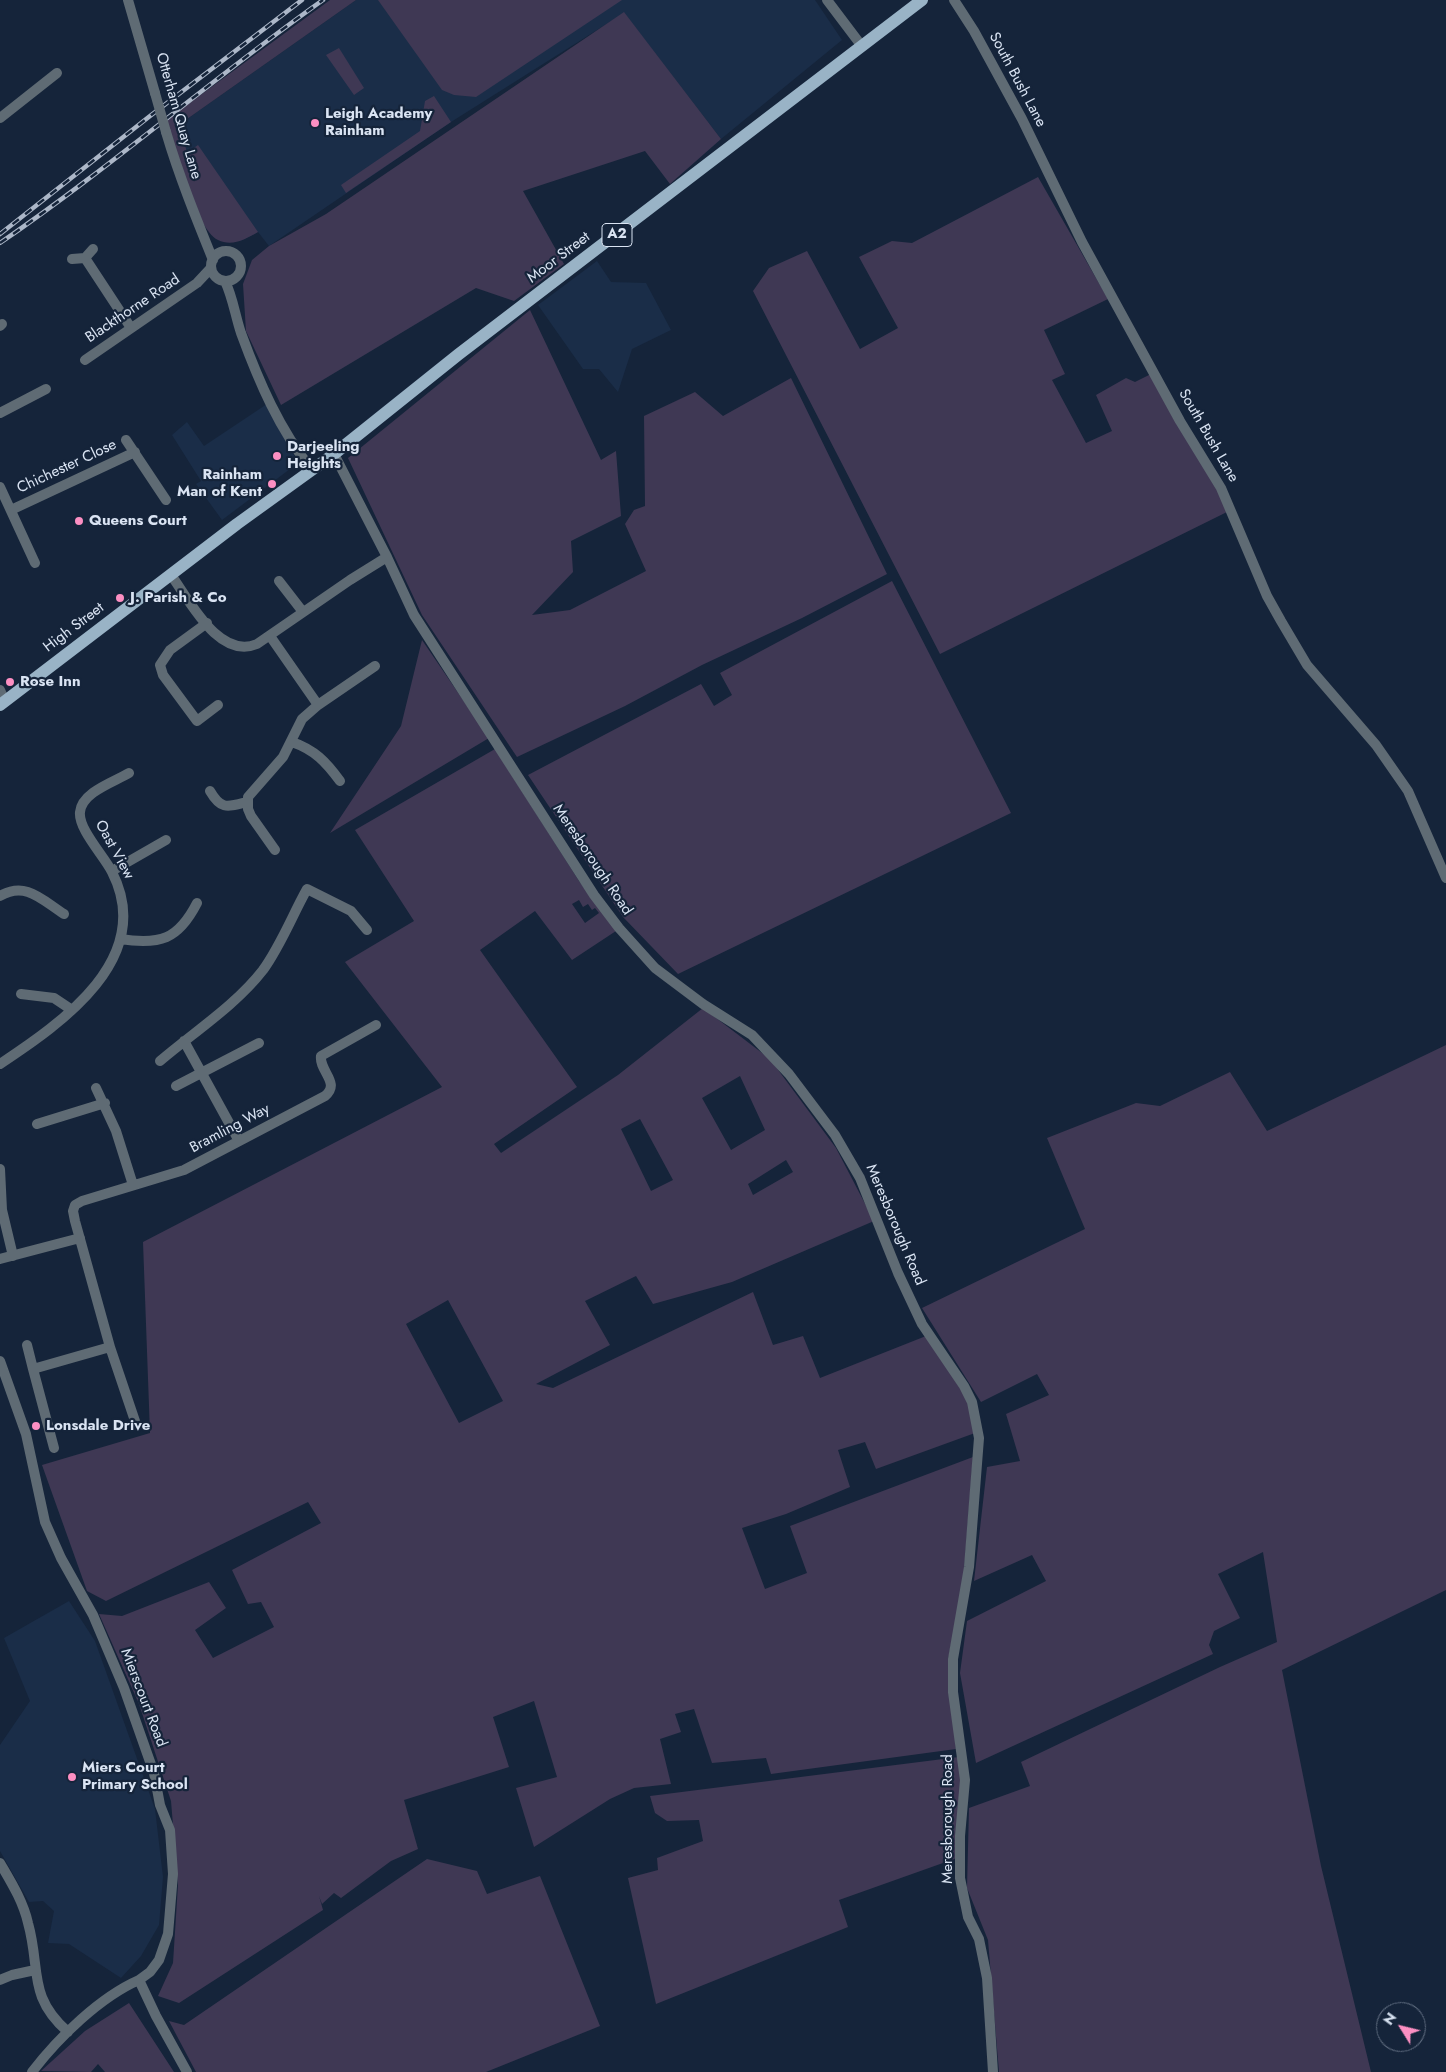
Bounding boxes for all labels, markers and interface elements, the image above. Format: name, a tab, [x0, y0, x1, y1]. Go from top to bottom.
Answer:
street label: South Bush Lane	[985, 30, 1049, 130]
street label: Otterham Quay Lane	[151, 51, 205, 181]
place label: Leigh Academy Rainham	[325, 105, 432, 140]
marker: Leigh Academy Rainham	[309, 117, 321, 129]
road number: A2	[602, 224, 632, 246]
street label: Moor Street	[524, 229, 594, 287]
street label: Blackthorne Road	[82, 271, 184, 347]
street label: South Bush Lane	[1174, 386, 1242, 486]
street label: Chichester Close	[14, 436, 120, 498]
place label: Darjeeling Heights	[287, 438, 359, 473]
marker: Darjeeling Heights	[271, 450, 283, 462]
place label: Rainham Man of Kent	[177, 466, 262, 501]
marker: Rainham Man of Kent	[266, 478, 278, 490]
place label: Queens Court	[89, 512, 187, 530]
marker: Queens Court	[73, 515, 85, 527]
place label: J. Parish & Co	[130, 589, 227, 607]
marker: J. Parish & Co	[114, 592, 126, 604]
street label: High Street	[40, 599, 108, 657]
place label: Rose Inn	[20, 673, 81, 691]
marker: Rose Inn	[4, 676, 16, 688]
street label: Meresborough Road	[548, 801, 636, 919]
street label: Oast View	[90, 817, 138, 883]
street label: Bramling Way	[187, 1100, 273, 1158]
street label: Meresborough Road	[861, 1162, 929, 1288]
place label: Lonsdale Drive	[46, 1417, 150, 1435]
marker: Lonsdale Drive	[30, 1420, 42, 1432]
street label: Mierscourt Road	[116, 1646, 170, 1750]
street label: Meresborough Road	[939, 1754, 957, 1884]
place label: Miers Court Primary School	[82, 1759, 188, 1794]
marker: Miers Court Primary School	[66, 1771, 78, 1783]
north arrow	[1376, 2002, 1426, 2052]
text: N	[1378, 2008, 1401, 2029]

